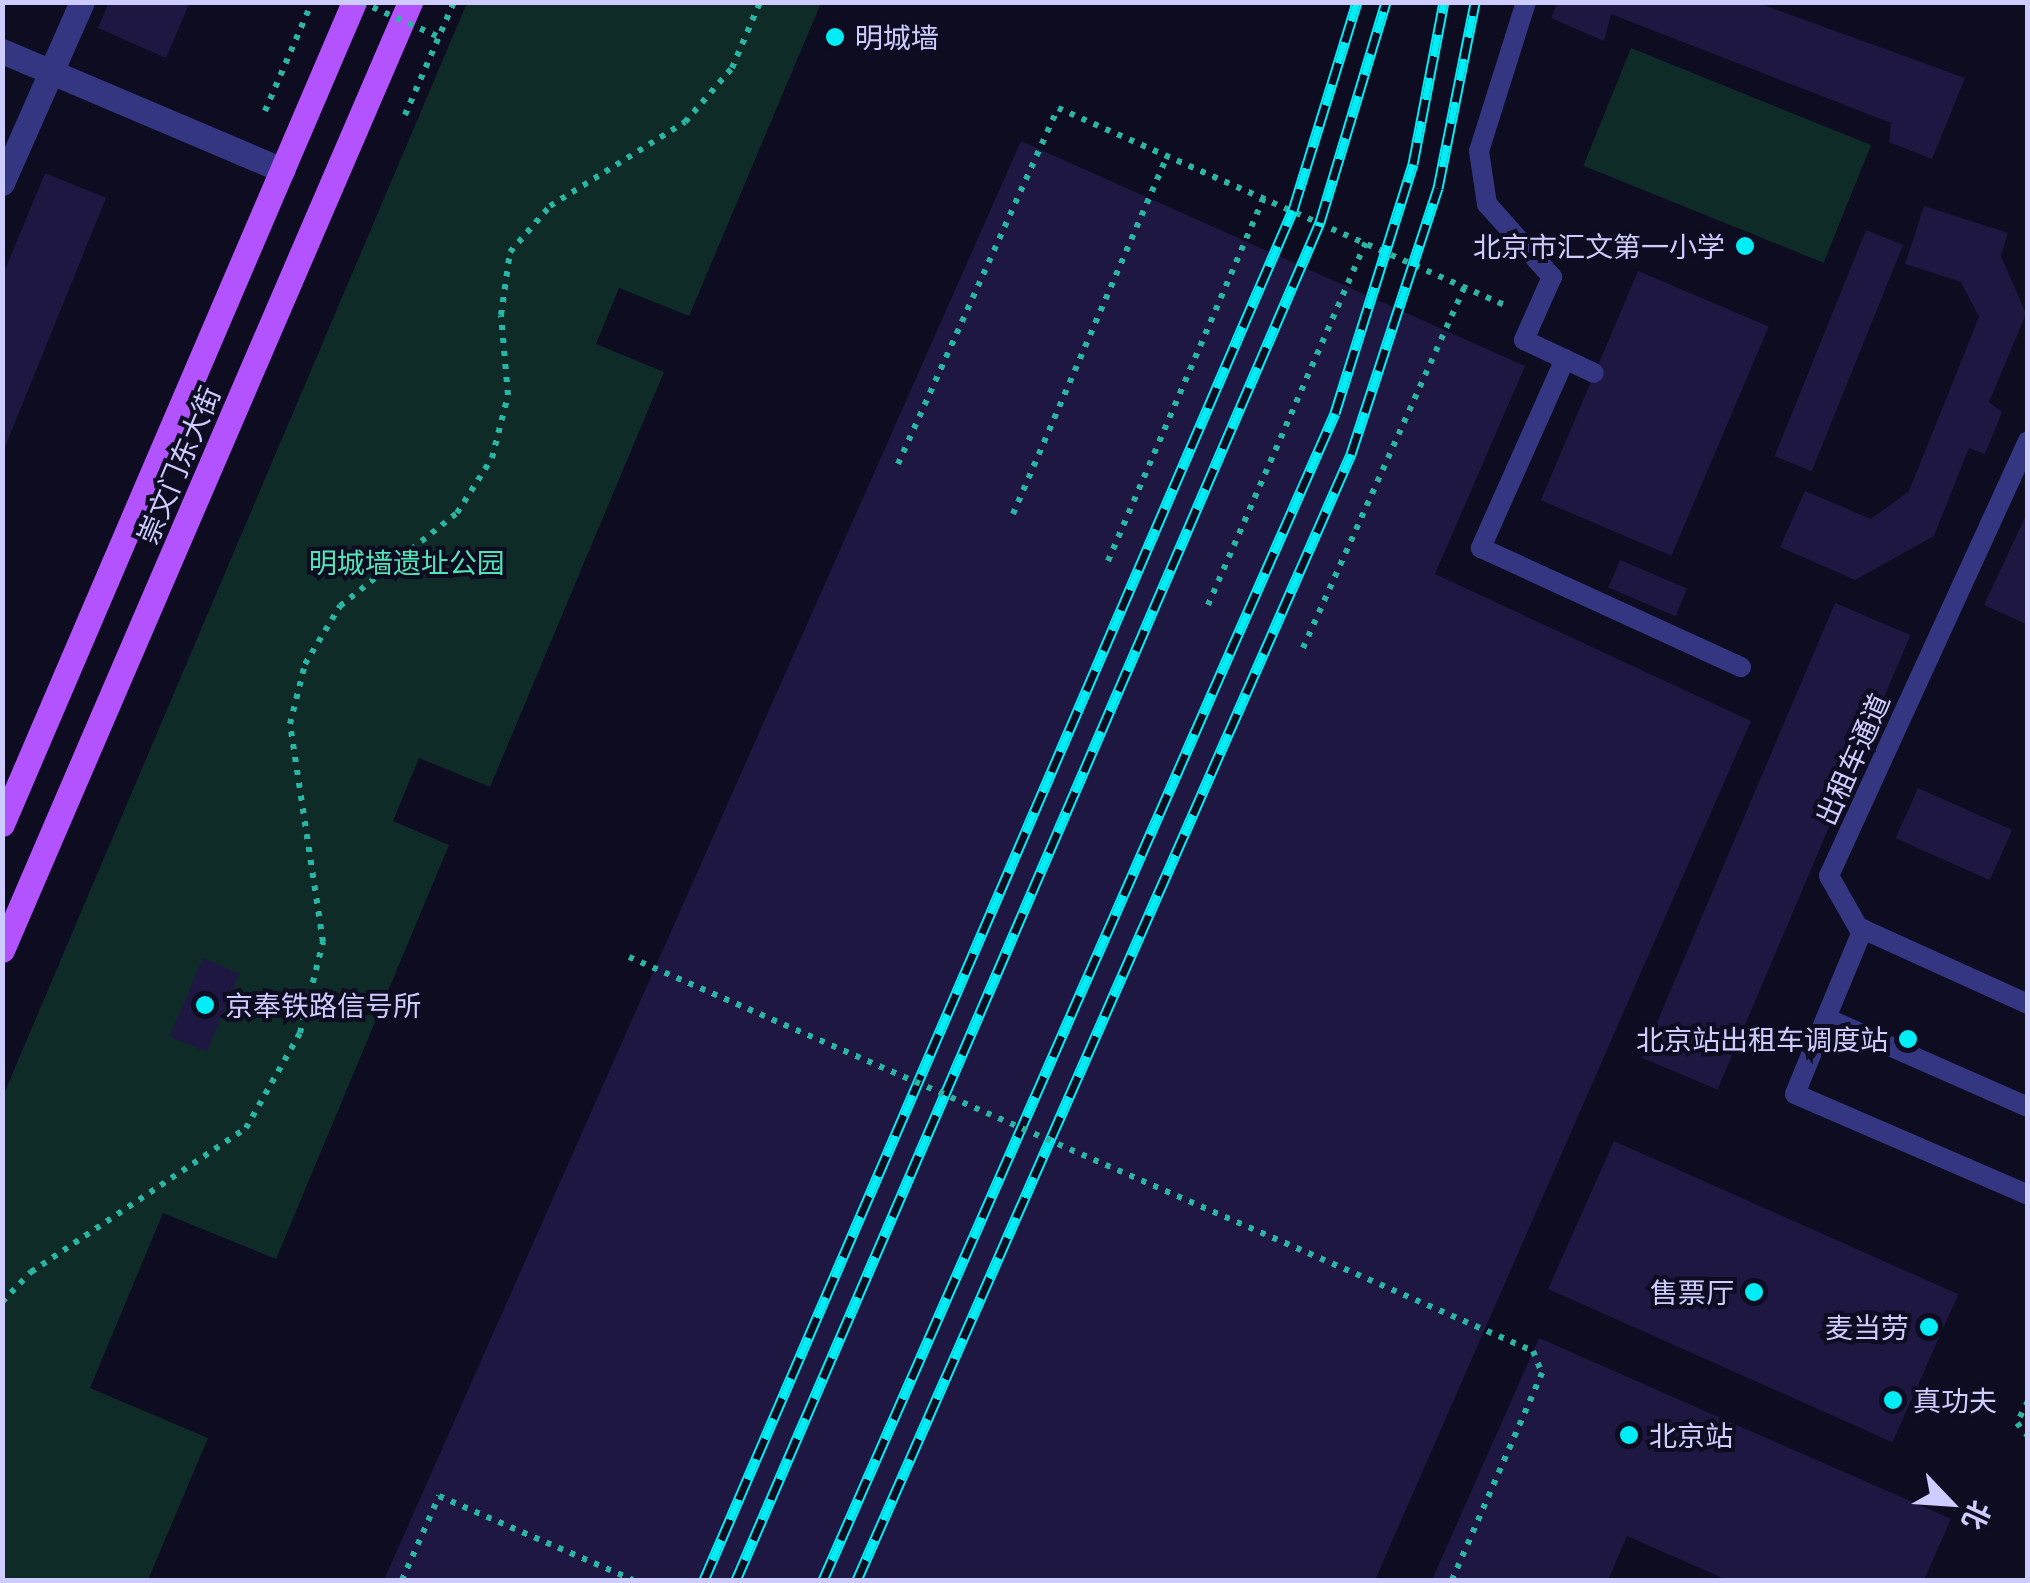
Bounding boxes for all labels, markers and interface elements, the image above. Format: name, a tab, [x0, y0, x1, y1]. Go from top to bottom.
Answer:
place label: 明城墙	[855, 20, 939, 54]
marker: 明城墙	[824, 26, 846, 48]
place label: 北京市汇文第一小学	[1473, 229, 1725, 263]
marker: 北京市汇文第一小学	[1734, 235, 1756, 257]
street label: 崇文门东大街	[130, 381, 226, 549]
park label: 明城墙遗址公园	[309, 545, 505, 579]
street label: 出租车通道	[1808, 688, 1896, 830]
place label: 京奉铁路信号所	[225, 988, 421, 1022]
marker: 京奉铁路信号所	[194, 994, 216, 1016]
place label: 北京站出租车调度站	[1636, 1022, 1888, 1056]
marker: 北京站出租车调度站	[1897, 1028, 1919, 1050]
place label: 售票厅	[1650, 1275, 1734, 1309]
marker: 售票厅	[1743, 1281, 1765, 1303]
place label: 麦当劳	[1825, 1310, 1909, 1344]
marker: 麦当劳	[1918, 1316, 1940, 1338]
place label: 真功夫	[1913, 1383, 1997, 1417]
marker: 真功夫	[1882, 1389, 1904, 1411]
place label: 北京站	[1649, 1418, 1733, 1452]
marker: 北京站	[1618, 1424, 1640, 1446]
north arrow	[1900, 1453, 2000, 1553]
text: 北	[1956, 1496, 1999, 1536]

